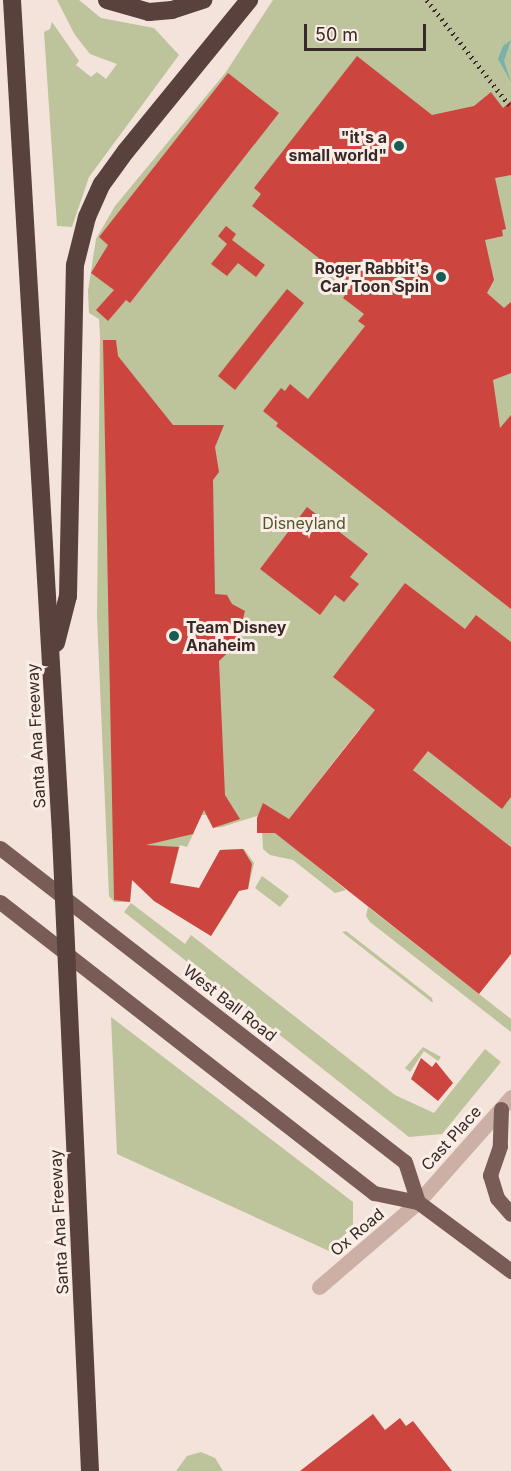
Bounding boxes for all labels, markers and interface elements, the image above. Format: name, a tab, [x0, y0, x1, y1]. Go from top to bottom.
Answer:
scale bar	[307, 12, 428, 50]
text: 50 m	[315, 24, 358, 45]
place label: "it's a small world"	[288, 127, 387, 165]
marker: "it's a small world"	[392, 139, 406, 153]
place label: Roger Rabbit's Car Toon Spin	[315, 258, 429, 296]
marker: Roger Rabbit's Car Toon Spin	[434, 270, 448, 284]
park label: Disneyland	[262, 513, 346, 533]
place label: Team Disney Anaheim	[186, 617, 286, 655]
marker: Team Disney Anaheim	[167, 629, 181, 643]
street label: Santa Ana Freeway	[23, 663, 49, 809]
street label: West Ball Road	[180, 961, 280, 1045]
street label: Cast Place	[417, 1102, 485, 1174]
street label: Santa Ana Freeway	[46, 1149, 72, 1295]
street label: Ox Road	[326, 1204, 388, 1260]

